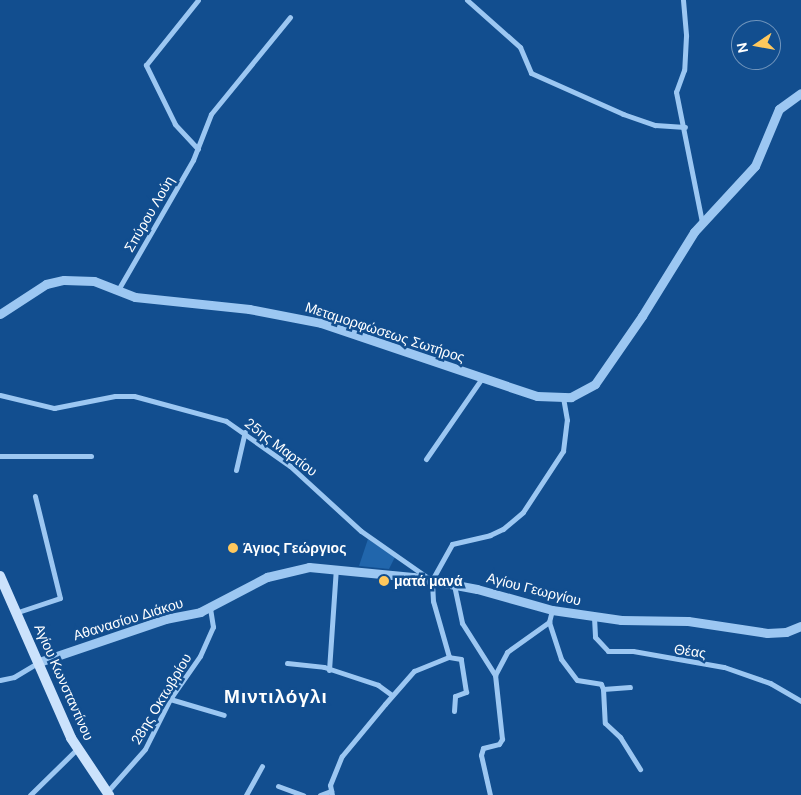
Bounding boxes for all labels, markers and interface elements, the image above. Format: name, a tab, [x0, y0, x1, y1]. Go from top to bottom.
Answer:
north arrow	[731, 20, 781, 70]
text: N	[732, 41, 752, 55]
street label: Σπύρου Λούη	[120, 173, 178, 255]
street label: Μεταμορφώσεως Σωτήρος	[303, 298, 467, 366]
street label: 25ης Μαρτίου	[241, 414, 321, 480]
place label: Άγιος Γεώργιος	[243, 540, 346, 556]
marker: Άγιος Γεώργιος	[227, 542, 239, 554]
street label: Αγίου Γεωργίου	[485, 569, 583, 609]
place label: ματά μανά	[394, 573, 462, 589]
marker: ματά μανά	[378, 575, 390, 587]
street label: Αθανασίου Διάκου	[71, 594, 185, 644]
street label: Αγίου Κωνσταντίνου	[31, 621, 97, 743]
street label: Θέας	[673, 640, 707, 662]
street label: 28ης Οκτωβρίου	[127, 650, 195, 748]
district label: Μιντιλόγλι	[223, 686, 329, 708]

